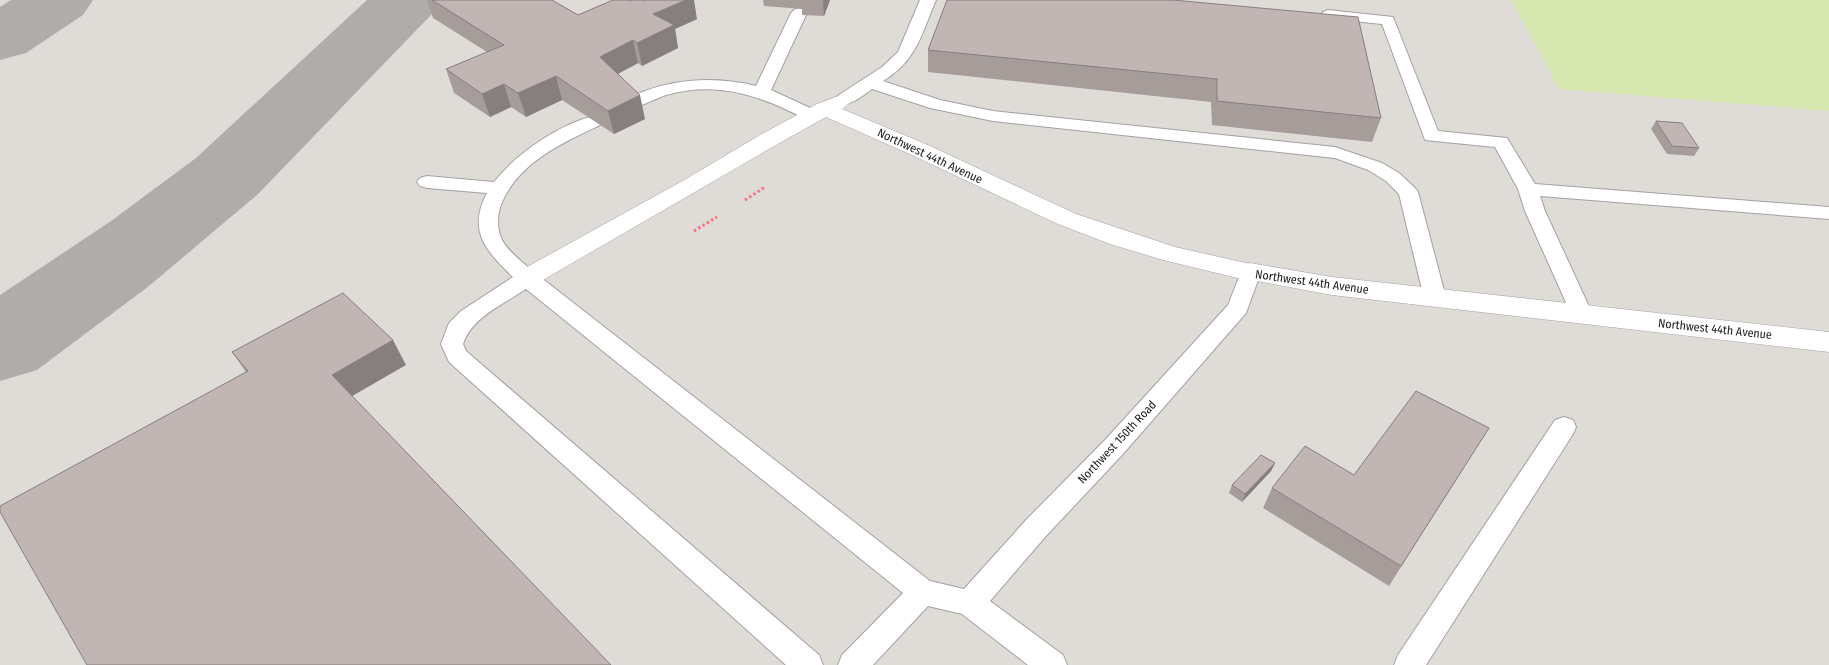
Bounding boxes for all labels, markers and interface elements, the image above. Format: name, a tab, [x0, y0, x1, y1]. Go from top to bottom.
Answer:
street label: Northwest 44th Avenue	[875, 125, 985, 187]
street label: Northwest 44th Avenue	[1254, 267, 1370, 297]
street label: Northwest 44th Avenue	[1657, 316, 1773, 342]
street label: Northwest 150th Road	[1075, 398, 1159, 486]

